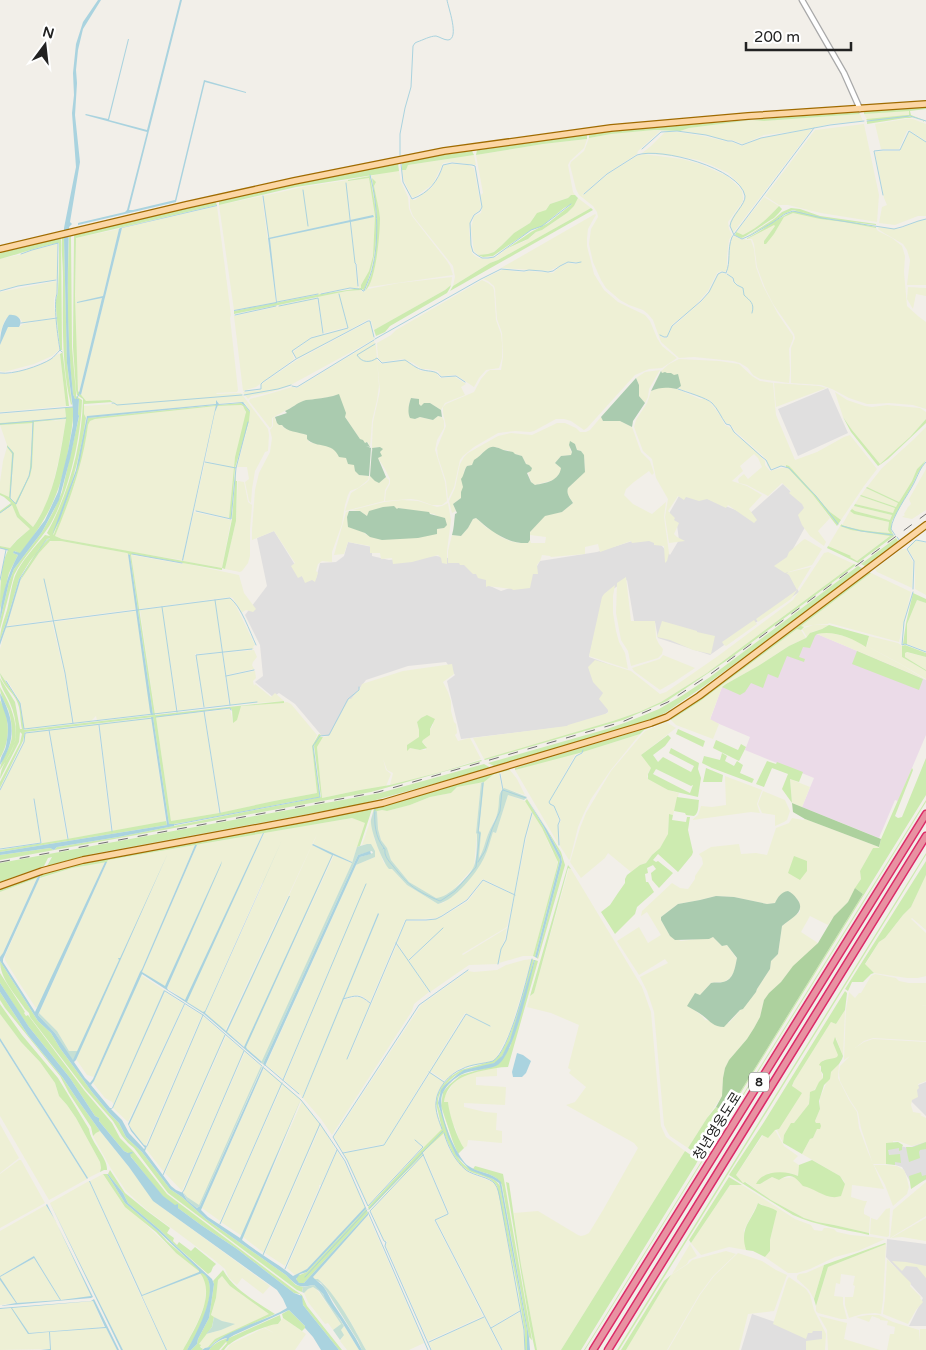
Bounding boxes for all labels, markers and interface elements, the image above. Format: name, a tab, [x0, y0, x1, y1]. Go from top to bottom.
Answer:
north arrow	[20, 20, 70, 70]
scale bar	[746, 20, 851, 52]
text: N	[41, 23, 56, 43]
text: 200 m	[754, 28, 800, 46]
road number: 8	[749, 1072, 769, 1092]
street label: 청년영웅도로	[690, 1089, 745, 1164]

